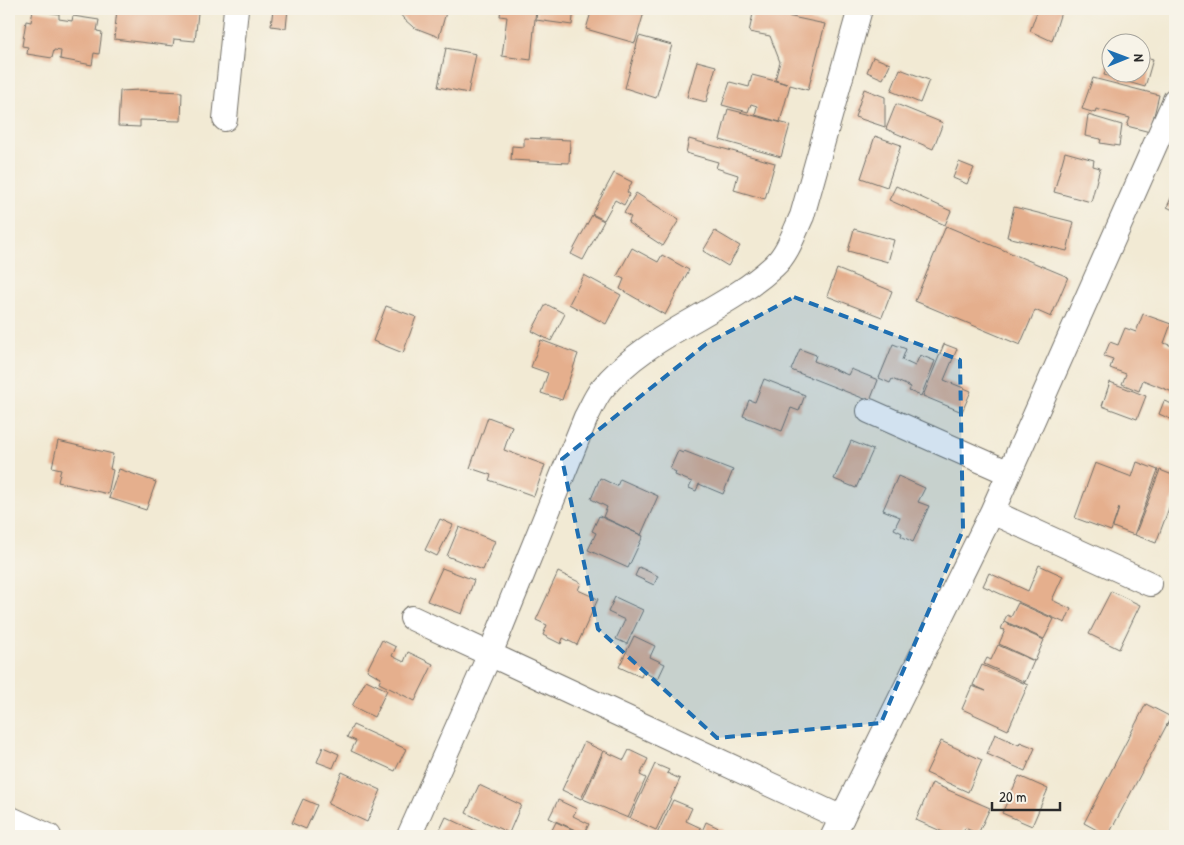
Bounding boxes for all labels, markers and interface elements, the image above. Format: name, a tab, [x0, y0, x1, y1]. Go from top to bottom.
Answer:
north arrow	[1102, 32, 1152, 82]
text: N	[1130, 54, 1149, 62]
scale bar	[992, 780, 1059, 812]
text: 20 m	[999, 786, 1026, 807]

